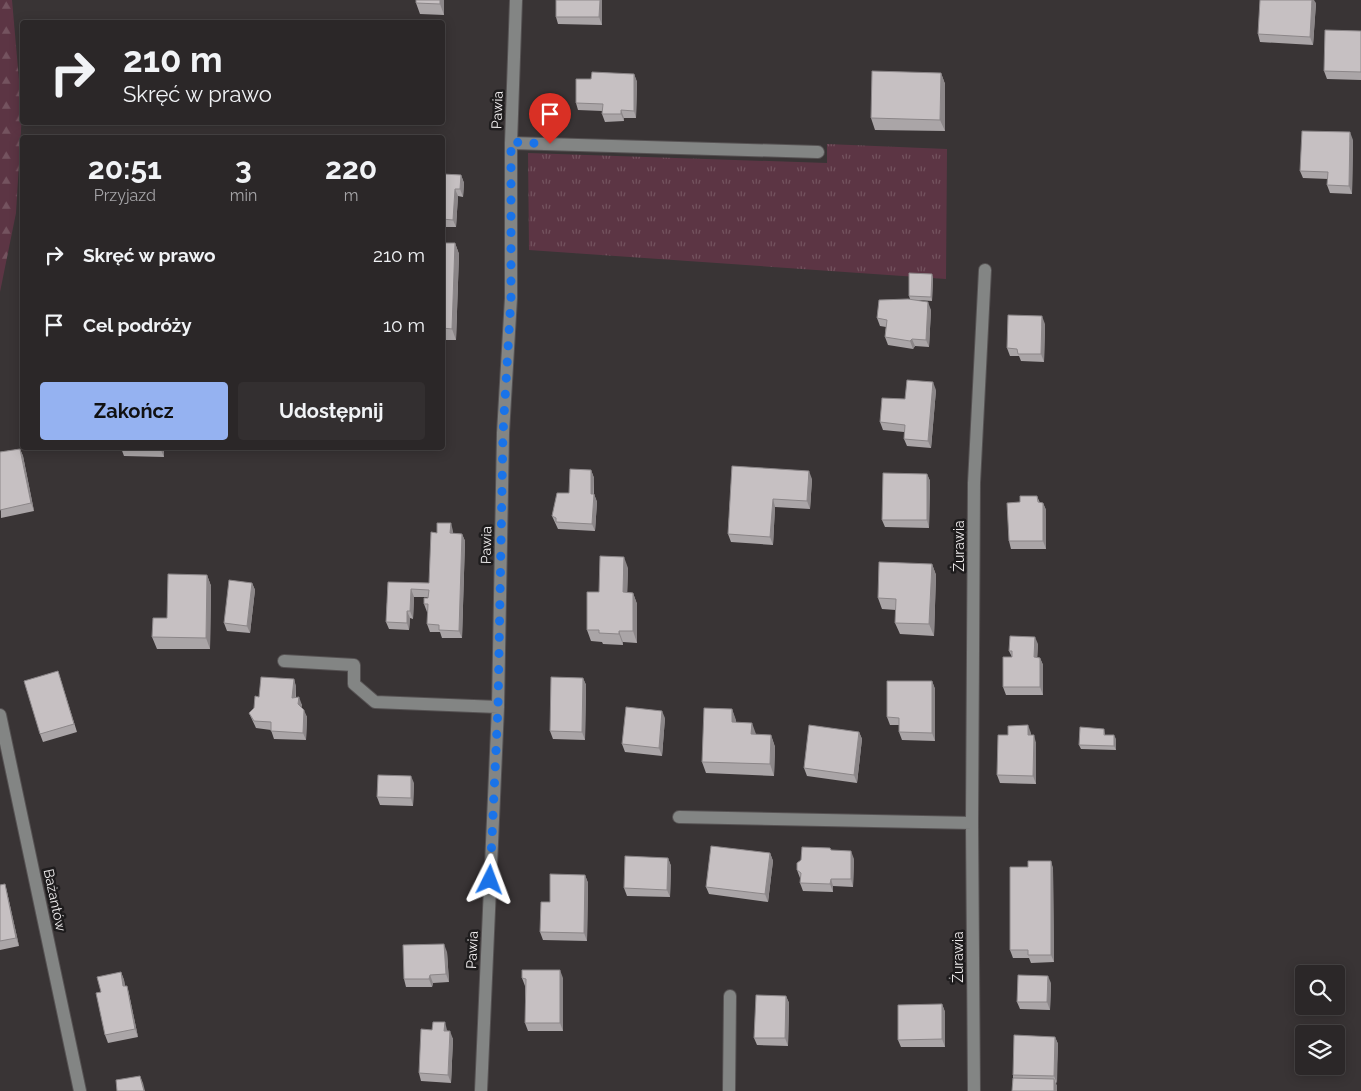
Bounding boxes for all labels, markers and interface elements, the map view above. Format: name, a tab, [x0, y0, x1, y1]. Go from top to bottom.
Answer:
text: 210 m	[123, 39, 223, 80]
icon: right	[40, 40, 105, 105]
text: Skręć w prawo	[123, 81, 272, 107]
street label: Pawia	[488, 91, 506, 129]
pin	[529, 93, 571, 144]
icon: arrive	[536, 100, 564, 128]
text: 20:51	[88, 151, 162, 186]
text: 3	[235, 151, 252, 186]
text: 220	[325, 151, 377, 186]
text: Przyjazd	[94, 186, 156, 205]
text: min	[230, 186, 257, 205]
text: m	[344, 186, 358, 205]
icon: right	[40, 241, 68, 269]
text: Skręć w prawo	[83, 244, 216, 266]
text: 210 m	[373, 244, 425, 266]
icon: arrive	[40, 311, 68, 339]
text: Cel podróży	[83, 314, 192, 336]
text: 10 m	[383, 314, 425, 336]
button: Zakończ	[40, 382, 228, 440]
button: Udostępnij	[238, 382, 425, 440]
street label: Żurawia	[949, 520, 967, 572]
street label: Pawia	[478, 526, 494, 564]
position arrow	[463, 853, 515, 905]
street label: Bażantów	[41, 867, 70, 933]
street label: Pawia	[463, 931, 481, 969]
street label: Żurawia	[948, 931, 966, 983]
map controls	[1295, 965, 1345, 1075]
button: search	[1295, 965, 1345, 1015]
button: layers	[1295, 1025, 1345, 1075]

